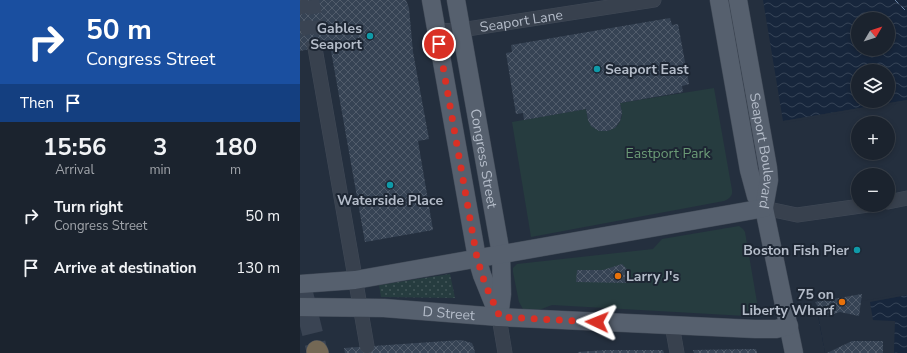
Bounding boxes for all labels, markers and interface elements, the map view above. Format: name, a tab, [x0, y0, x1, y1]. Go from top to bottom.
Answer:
street label: Seaport Lane	[478, 5, 564, 36]
text: 50 m	[86, 11, 152, 49]
north arrow	[851, 12, 895, 56]
map controls	[851, 12, 895, 212]
icon: right	[20, 16, 72, 68]
place label: Gables Seaport	[310, 19, 363, 54]
pin	[422, 27, 456, 61]
marker: Gables Seaport	[365, 31, 375, 41]
icon: arrive	[428, 33, 450, 55]
text: Congress Street	[86, 47, 215, 71]
place label: Seaport East	[605, 60, 689, 79]
marker: Seaport East	[592, 64, 602, 74]
button: layers	[851, 64, 895, 108]
street label: Seaport Boulevard	[745, 91, 779, 210]
icon: arrive	[62, 92, 84, 114]
text: Then	[20, 93, 54, 113]
street label: Congress Street	[466, 107, 502, 210]
button: +	[851, 116, 895, 160]
text: 15:56	[43, 131, 106, 163]
text: 3	[153, 131, 167, 163]
text: 180	[214, 131, 257, 163]
park label: Eastport Park	[626, 144, 711, 163]
text: Arrival	[55, 161, 94, 179]
text: min	[149, 161, 171, 179]
text: m	[230, 161, 241, 179]
button: −	[851, 168, 895, 212]
marker: Waterside Place	[385, 180, 395, 190]
place label: Waterside Place	[337, 191, 444, 210]
text: Turn right	[54, 197, 123, 217]
icon: right	[20, 205, 42, 227]
text: 50 m	[245, 206, 280, 226]
text: Congress Street	[54, 217, 147, 235]
place label: Boston Fish Pier	[743, 241, 850, 260]
marker: Boston Fish Pier	[852, 245, 862, 255]
icon: arrive	[20, 257, 42, 279]
text: Arrive at destination	[54, 258, 197, 278]
text: 130 m	[236, 258, 280, 278]
place label: Larry J's	[626, 267, 679, 286]
marker: Larry J's	[613, 271, 623, 281]
place label: 75 on Liberty Wharf	[742, 285, 835, 320]
marker: 75 on Liberty Wharf	[837, 297, 847, 307]
position arrow	[576, 301, 618, 343]
street label: D Street	[422, 302, 476, 325]

